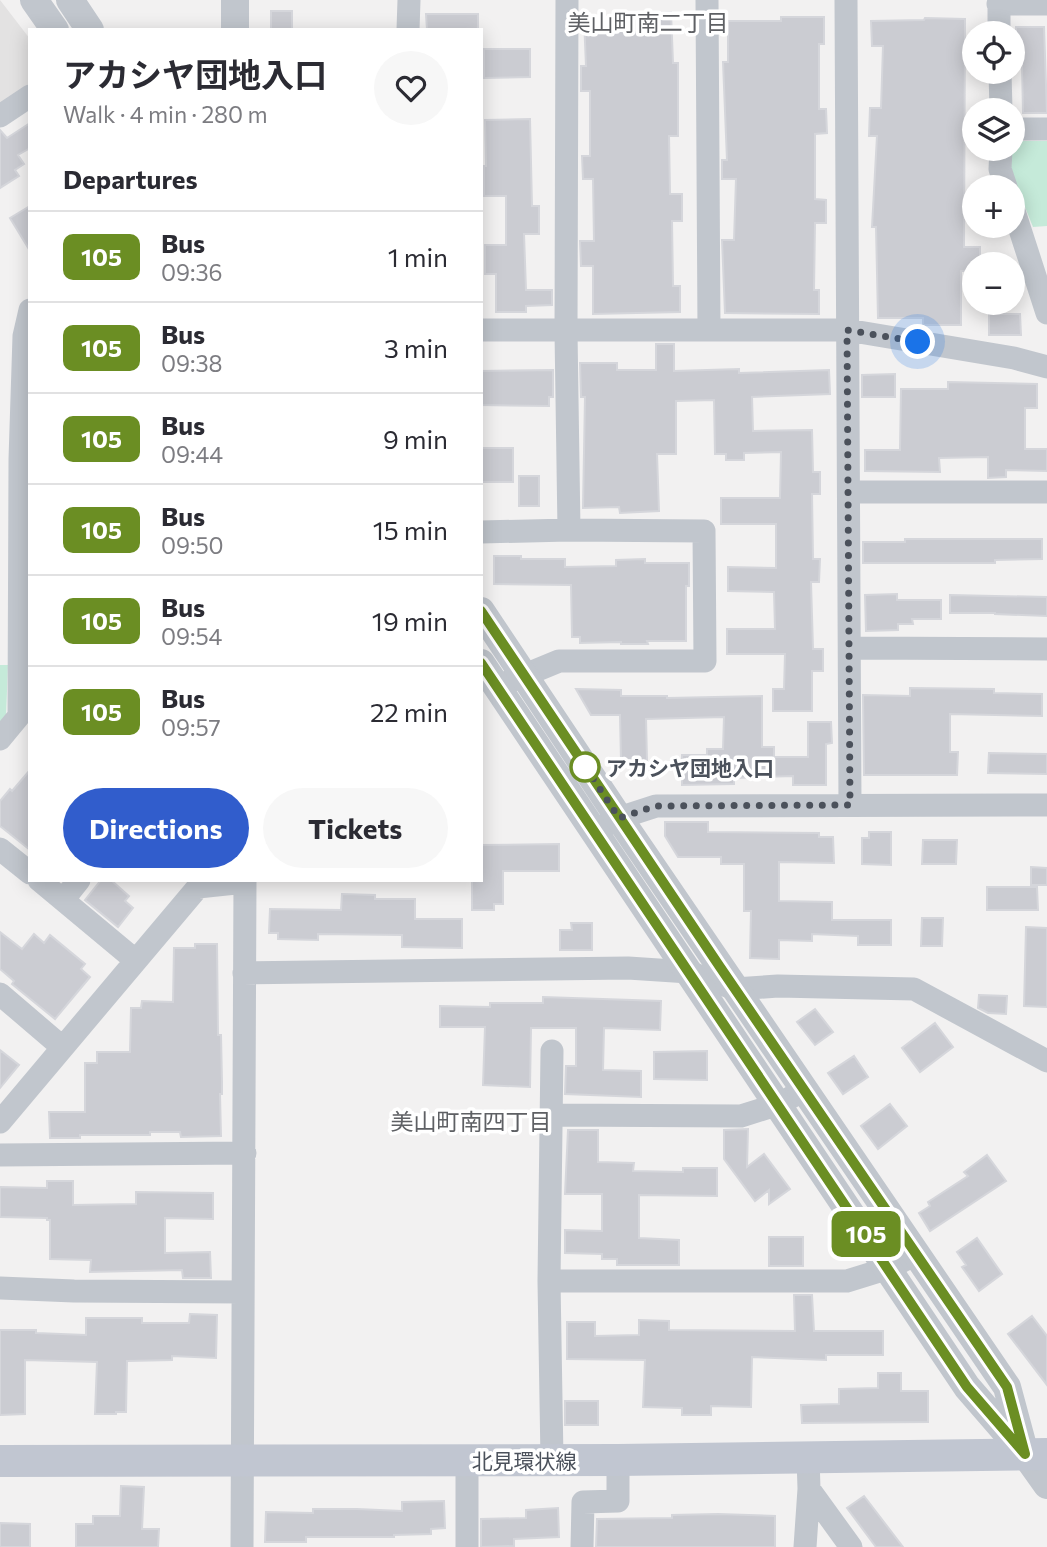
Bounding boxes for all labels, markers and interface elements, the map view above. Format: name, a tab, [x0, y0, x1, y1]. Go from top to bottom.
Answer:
district label: 美山町南二丁目	[568, 8, 729, 36]
map controls	[962, 21, 1025, 315]
button: locate	[962, 21, 1025, 84]
button: heart	[374, 51, 448, 125]
text: アカシヤ団地入口	[63, 53, 327, 94]
button: layers	[962, 98, 1025, 161]
text: Walk · 4 min · 280 m	[63, 100, 268, 128]
text: Departures	[63, 163, 198, 194]
button: +	[962, 175, 1025, 238]
text: Bus	[161, 227, 205, 258]
text: 1 min	[388, 241, 448, 272]
text: 105	[81, 242, 122, 271]
button: −	[962, 252, 1025, 315]
text: 09:36	[161, 258, 222, 286]
text: Bus	[161, 318, 205, 349]
your location	[900, 324, 935, 359]
text: 3 min	[384, 332, 448, 363]
text: 105	[81, 333, 122, 362]
text: 09:38	[161, 349, 222, 377]
text: Bus	[161, 409, 205, 440]
text: 9 min	[383, 423, 448, 454]
text: 105	[81, 424, 122, 453]
text: 09:44	[161, 440, 223, 468]
text: Bus	[161, 500, 205, 531]
text: 15 min	[373, 514, 448, 545]
text: 105	[81, 515, 122, 544]
text: 09:50	[161, 531, 224, 559]
text: Bus	[161, 591, 205, 622]
text: 19 min	[372, 605, 448, 636]
text: 105	[81, 606, 122, 635]
text: 09:54	[161, 622, 222, 650]
text: Bus	[161, 682, 205, 713]
text: 22 min	[370, 696, 448, 727]
text: 105	[81, 697, 122, 726]
text: 09:57	[161, 713, 221, 741]
marker: アカシヤ団地入口	[570, 752, 600, 782]
place label: アカシヤ団地入口	[606, 755, 774, 780]
button: Directions	[63, 788, 249, 868]
button: Tickets	[263, 788, 448, 868]
district label: 美山町南四丁目	[391, 1107, 552, 1135]
line badge: 105	[826, 1211, 906, 1257]
text: 105	[846, 1219, 886, 1248]
street label: 北見環状線	[472, 1448, 577, 1473]

